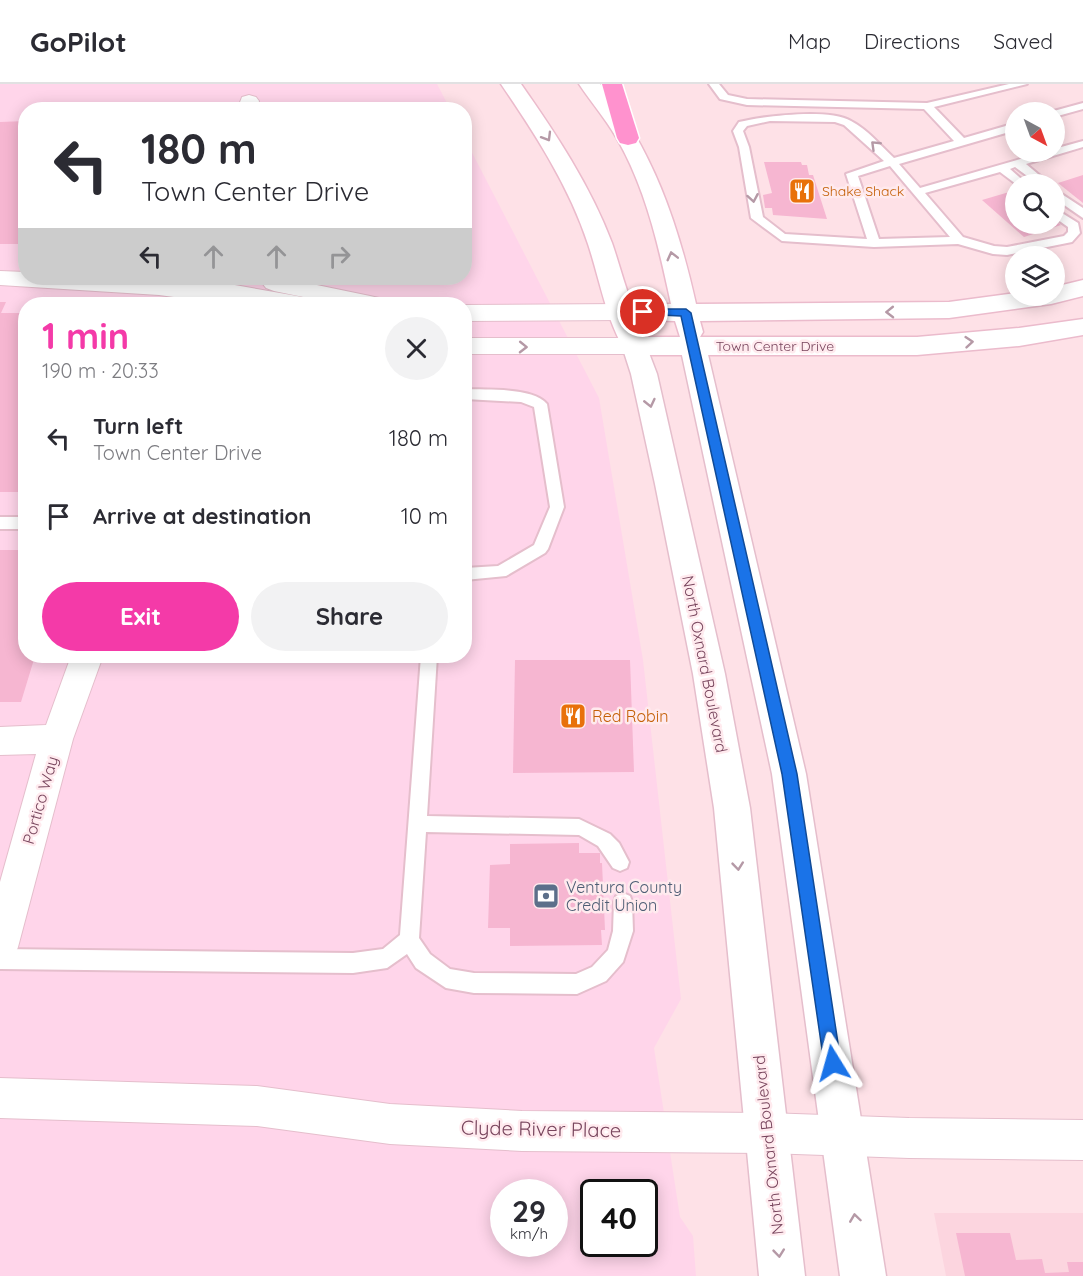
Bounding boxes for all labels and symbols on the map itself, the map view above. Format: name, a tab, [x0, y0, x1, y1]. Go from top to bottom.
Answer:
north arrow	[1005, 102, 1065, 162]
one-way arrow	[539, 131, 551, 141]
one-way arrow	[872, 141, 882, 152]
restaurant icon: Shake Shack	[787, 176, 817, 206]
place label: Shake Shack	[822, 182, 904, 200]
one-way arrow	[746, 193, 759, 203]
one-way arrow	[667, 251, 679, 262]
pin	[617, 286, 668, 337]
one-way arrow	[886, 305, 895, 318]
one-way arrow	[964, 335, 973, 348]
street label: Town Center Drive	[716, 337, 834, 355]
one-way arrow	[519, 341, 528, 353]
one-way arrow	[643, 398, 656, 408]
street label: North Oxnard Boulevard	[678, 574, 732, 754]
restaurant icon: Red Robin	[558, 701, 588, 731]
place label: Red Robin	[592, 706, 668, 726]
street label: Portico Way	[18, 754, 62, 846]
one-way arrow	[732, 861, 744, 870]
place label: Ventura County Credit Union	[566, 877, 682, 915]
bank icon: Ventura County Credit Union	[531, 881, 561, 911]
position arrow	[801, 1031, 865, 1095]
street label: North Oxnard Boulevard	[749, 1054, 787, 1236]
street label: Clyde River Place	[461, 1115, 621, 1142]
speed limit sign: 40	[580, 1179, 658, 1257]
one-way arrow	[850, 1213, 862, 1223]
one-way arrow	[773, 1249, 785, 1258]

